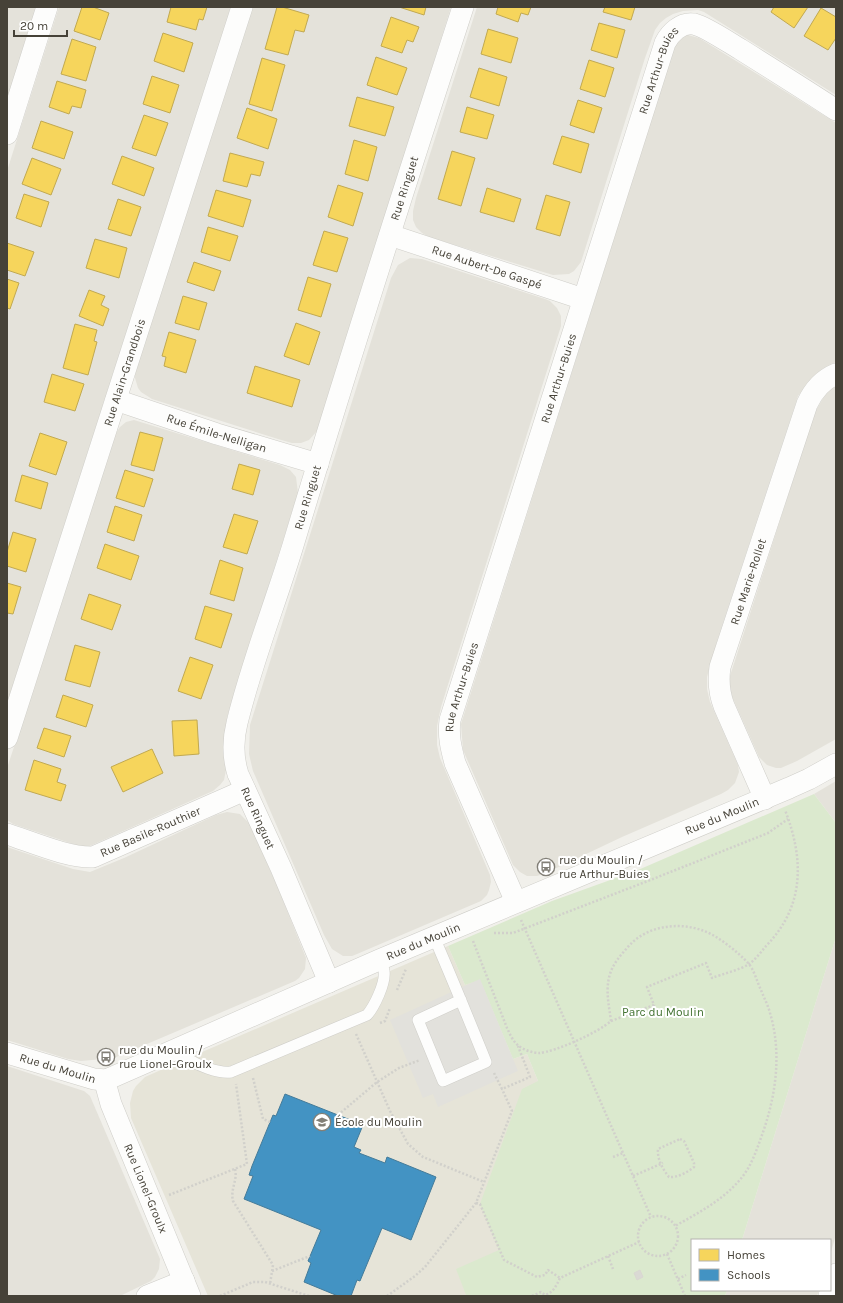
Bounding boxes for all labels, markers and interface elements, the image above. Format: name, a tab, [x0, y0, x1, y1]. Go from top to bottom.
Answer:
scale bar	[14, 12, 67, 38]
text: 20 m	[20, 19, 48, 33]
street label: Rue Arthur-Buies	[636, 23, 682, 116]
street label: Rue Ringuet	[388, 154, 421, 222]
street label: Rue Aubert-De Gaspé	[430, 242, 544, 292]
street label: Rue Alain-Grandbois	[101, 317, 148, 428]
street label: Rue Arthur-Buies	[538, 332, 579, 425]
street label: Rue Émile-Nelligan	[165, 411, 268, 455]
street label: Rue Ringuet	[291, 463, 324, 531]
street label: Rue Marie-Rollet	[727, 536, 769, 627]
street label: Rue Arthur-Buies	[442, 640, 481, 732]
street label: Rue Ringuet	[238, 785, 278, 852]
street label: Rue du Moulin	[683, 794, 761, 838]
street label: Rue Basile-Routhier	[98, 803, 203, 860]
place label: rue du Moulin / rue Arthur-Buies	[559, 853, 649, 881]
bus stop icon: rue du Moulin / rue Arthur-Buies	[536, 857, 556, 877]
street label: Rue du Moulin	[384, 920, 462, 963]
park label: Parc du Moulin	[622, 1005, 704, 1019]
place label: rue du Moulin / rue Lionel-Groulx	[119, 1043, 212, 1071]
bus stop icon: rue du Moulin / rue Lionel-Groulx	[96, 1047, 116, 1067]
street label: Rue du Moulin	[18, 1050, 98, 1086]
school or university icon: École du Moulin	[312, 1112, 332, 1132]
place label: École du Moulin	[335, 1114, 422, 1129]
street label: Rue Lionel-Groulx	[121, 1141, 170, 1235]
legend	[691, 1239, 831, 1291]
text: Homes	[727, 1248, 765, 1262]
text: Schools	[727, 1268, 770, 1282]

